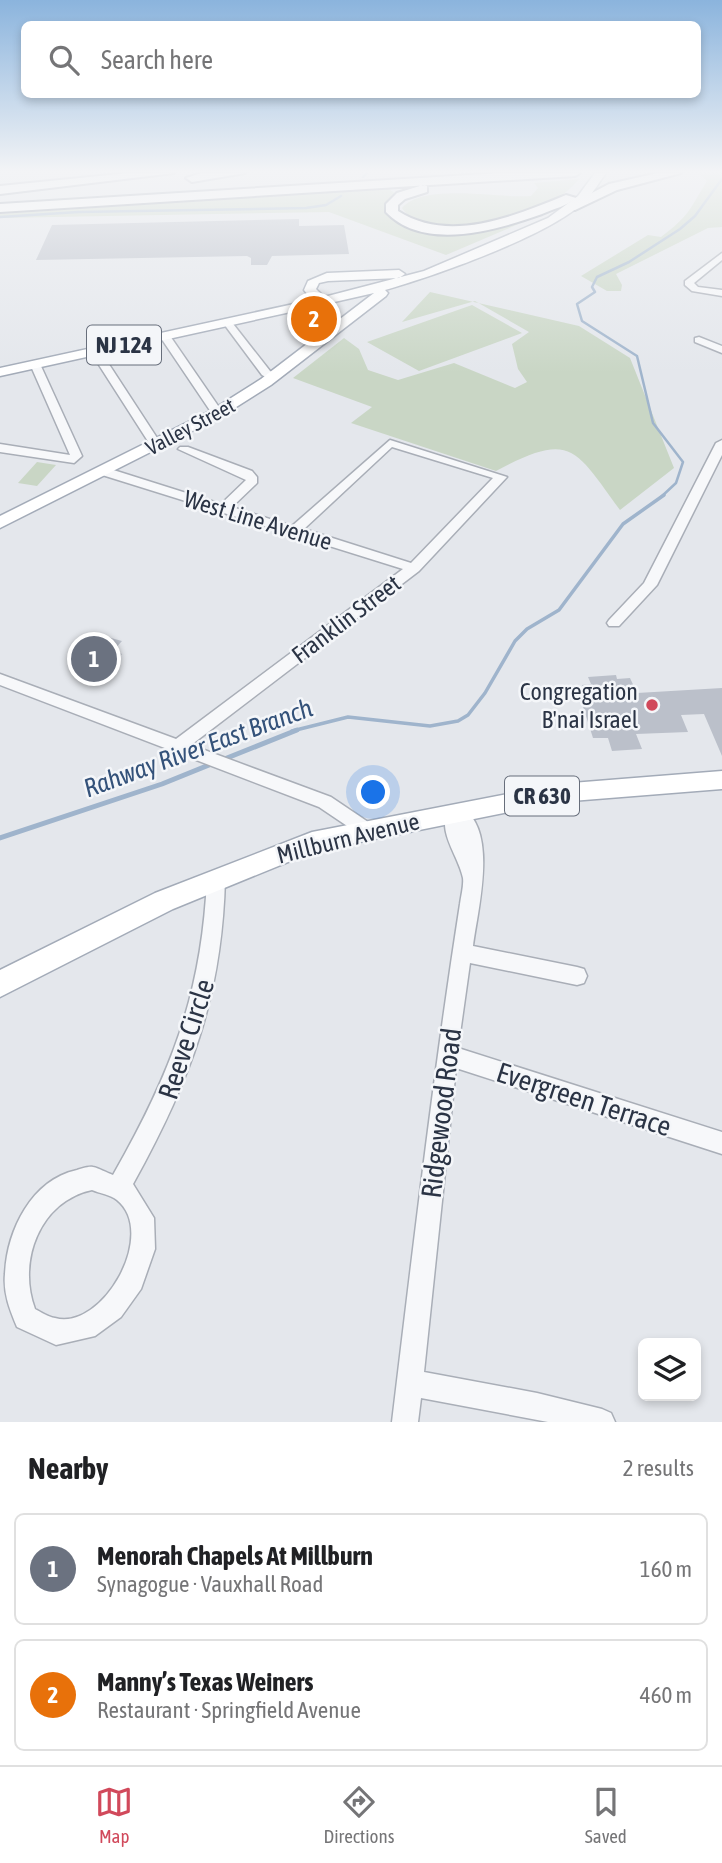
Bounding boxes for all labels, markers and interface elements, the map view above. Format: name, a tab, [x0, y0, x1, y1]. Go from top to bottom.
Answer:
search box	[21, 21, 701, 98]
icon: search	[45, 41, 83, 79]
text: Search here	[101, 45, 213, 75]
pin: 2	[291, 293, 337, 345]
road number: NJ 124	[87, 326, 161, 364]
street label: Valley Street	[141, 393, 239, 459]
street label: West Line Avenue	[181, 485, 335, 555]
street label: Franklin Street	[287, 569, 406, 668]
pin: 1	[71, 633, 117, 685]
place label: Congregation B'nai Israel	[520, 678, 639, 733]
water label: Rahway River East Branch	[79, 693, 317, 803]
marker: Congregation B'nai Israel	[644, 697, 660, 713]
your location	[356, 775, 390, 809]
road number: CR 630	[505, 776, 579, 816]
street label: Millburn Avenue	[274, 807, 422, 869]
street label: Reeve Circle	[152, 975, 220, 1103]
street label: Ridgewood Road	[415, 1026, 467, 1200]
street label: Evergreen Terrace	[493, 1056, 675, 1142]
map controls	[638, 1338, 701, 1401]
button: layers	[638, 1338, 701, 1401]
text: Nearby	[28, 1451, 108, 1485]
text: 2 results	[623, 1455, 694, 1481]
text: Menorah Chapels At Millburn	[97, 1541, 373, 1571]
text: 1	[48, 1556, 58, 1582]
text: 160 m	[640, 1556, 692, 1582]
text: Synagogue · Vauxhall Road	[97, 1571, 323, 1597]
text: Manny’s Texas Weiners	[97, 1667, 313, 1697]
text: 2	[48, 1682, 58, 1708]
text: 460 m	[640, 1682, 692, 1708]
text: Restaurant · Springfield Avenue	[97, 1697, 361, 1723]
tab: Map	[95, 1783, 133, 1847]
tab: Directions	[324, 1783, 394, 1847]
tab: Saved	[585, 1783, 627, 1847]

